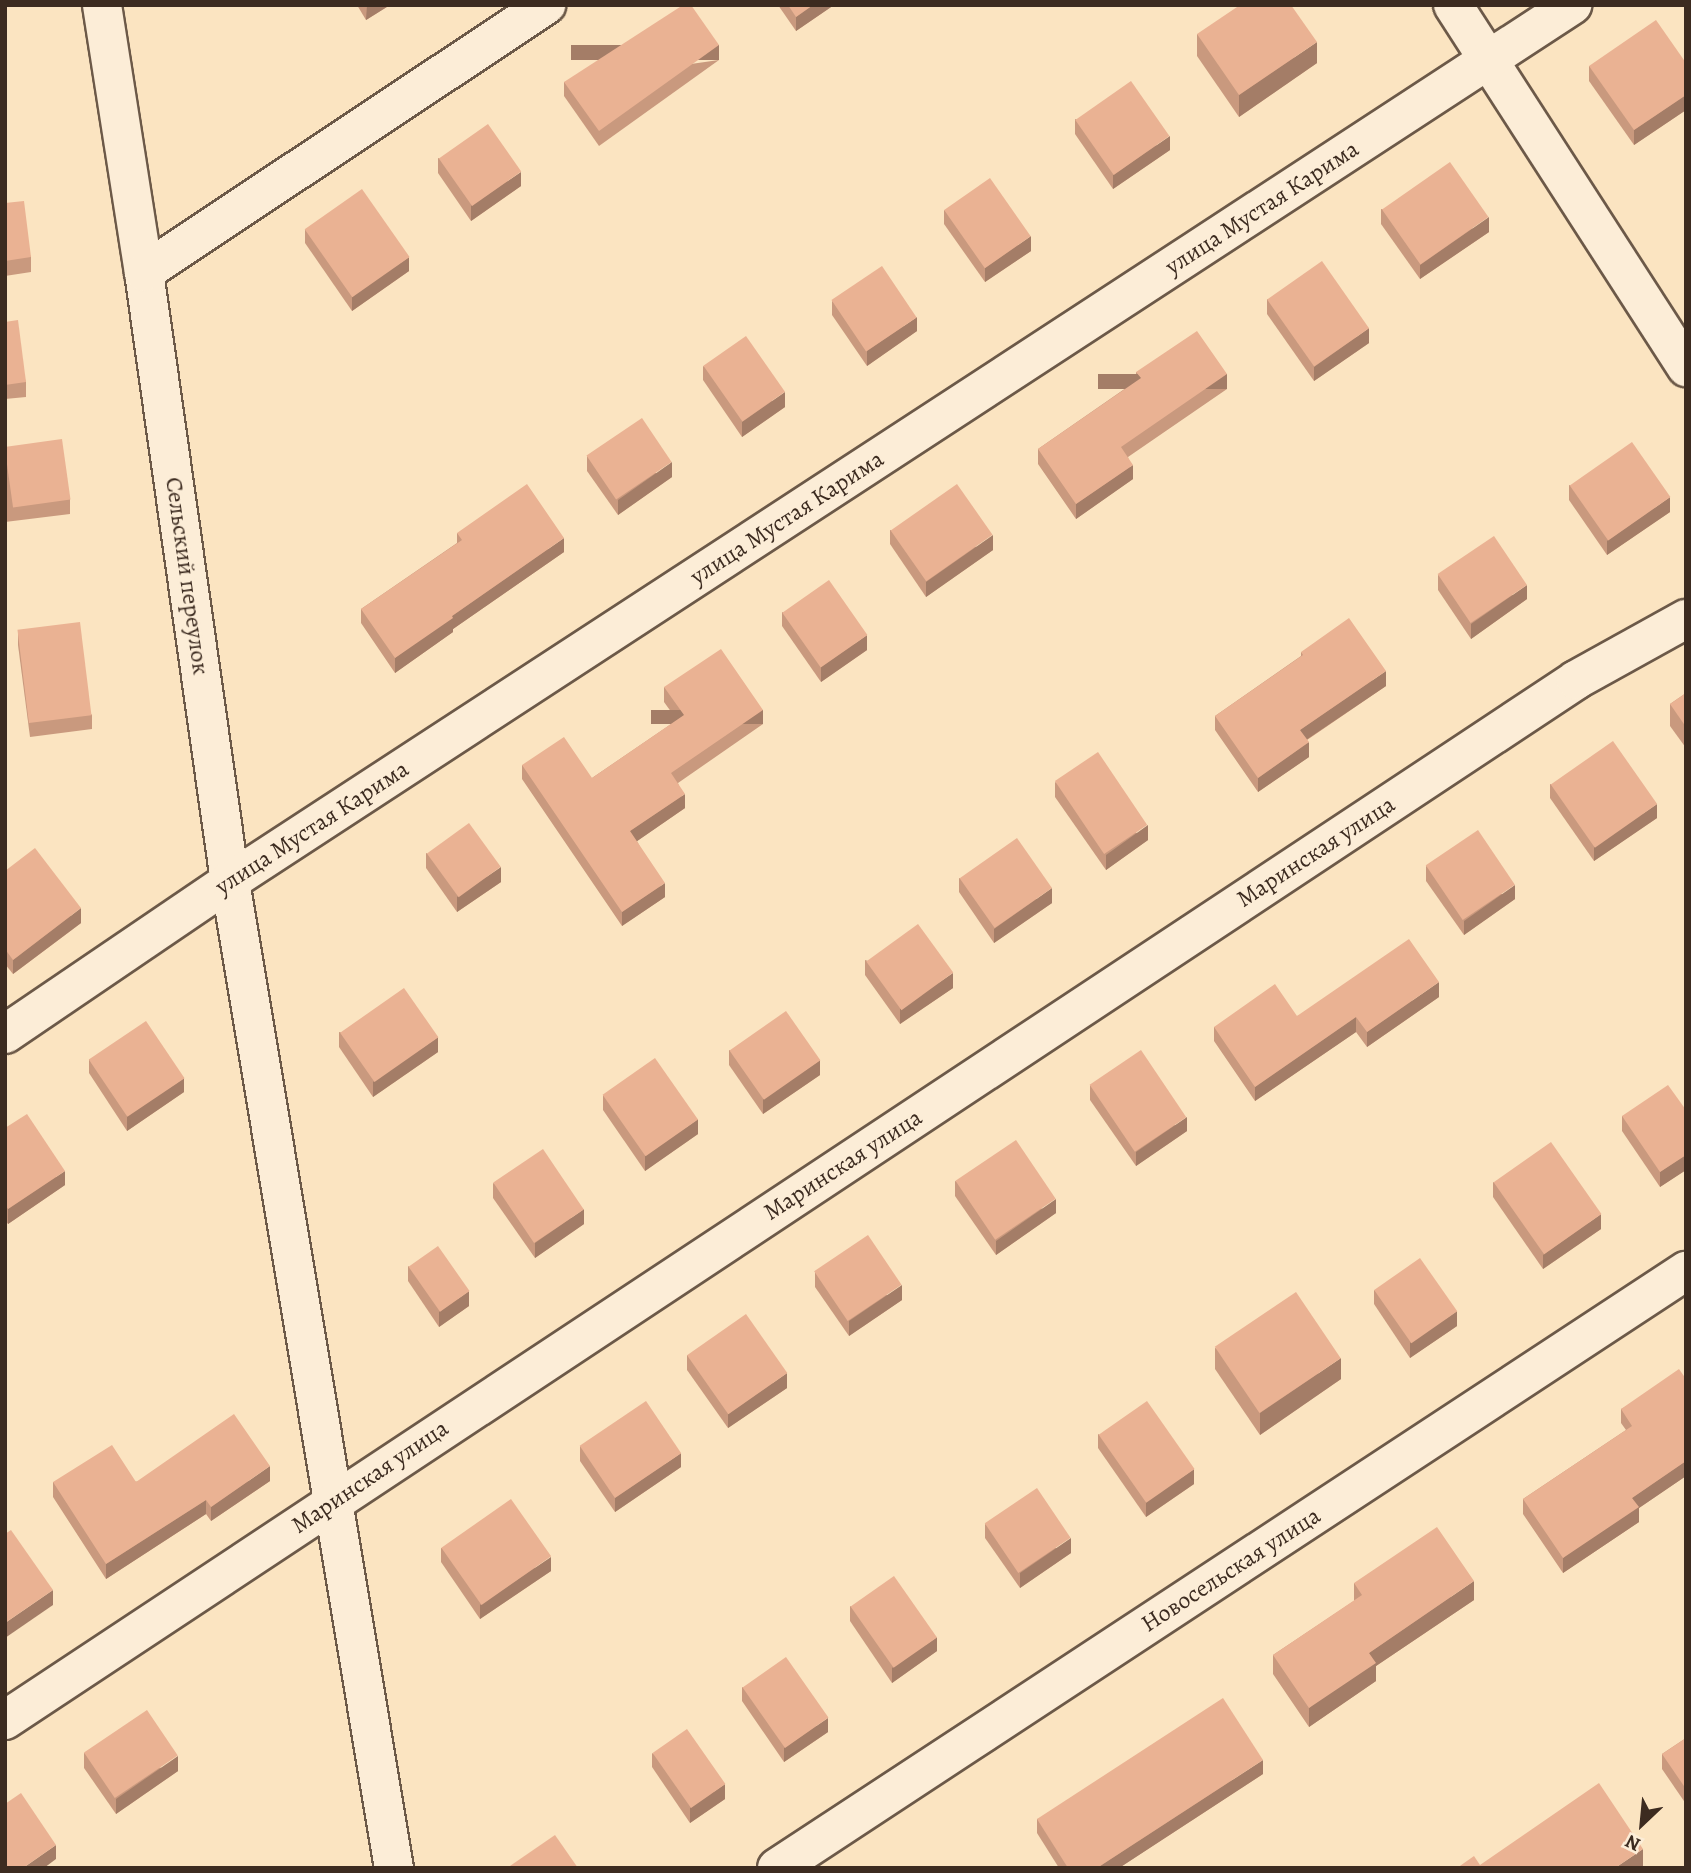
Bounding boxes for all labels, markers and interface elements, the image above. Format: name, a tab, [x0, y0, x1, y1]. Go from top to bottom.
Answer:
street label: улица Мустая Карима	[1160, 135, 1364, 281]
street label: улица Мустая Карима	[685, 445, 889, 591]
street label: Сельский переулок	[159, 475, 215, 677]
street label: улица Мустая Карима	[210, 755, 414, 901]
street label: Маринская улица	[1231, 790, 1401, 914]
street label: Маринская улица	[758, 1103, 928, 1227]
street label: Маринская улица	[286, 1414, 454, 1540]
street label: Новосельская улица	[1136, 1501, 1326, 1639]
north arrow	[1607, 1789, 1677, 1859]
text: N	[1621, 1828, 1645, 1858]

